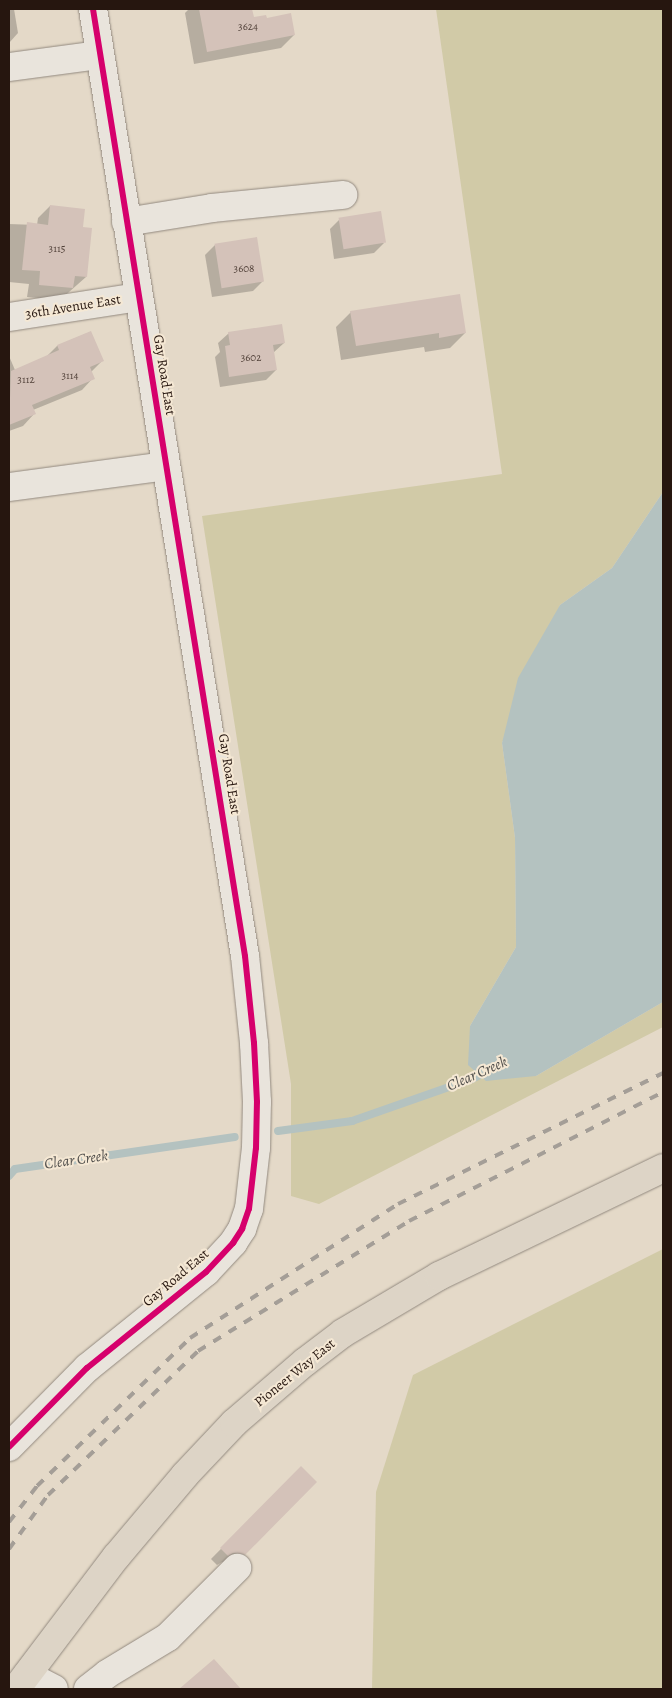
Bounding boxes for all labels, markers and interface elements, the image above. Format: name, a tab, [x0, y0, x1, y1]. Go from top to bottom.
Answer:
house number: 3624	[238, 20, 258, 34]
house number: 3115	[49, 242, 65, 256]
house number: 3608	[234, 262, 254, 276]
street label: 36th Avenue East	[24, 291, 122, 323]
street label: Gay Road East	[149, 334, 179, 416]
house number: 3602	[241, 351, 261, 365]
house number: 3114	[61, 369, 79, 383]
house number: 3112	[17, 373, 35, 387]
street label: Gay Road East	[214, 733, 244, 815]
water label: Clear Creek	[444, 1053, 510, 1095]
water label: Clear Creek	[43, 1147, 109, 1173]
street label: Gay Road East	[140, 1245, 212, 1311]
street label: Pioneer Way East	[251, 1335, 339, 1411]

